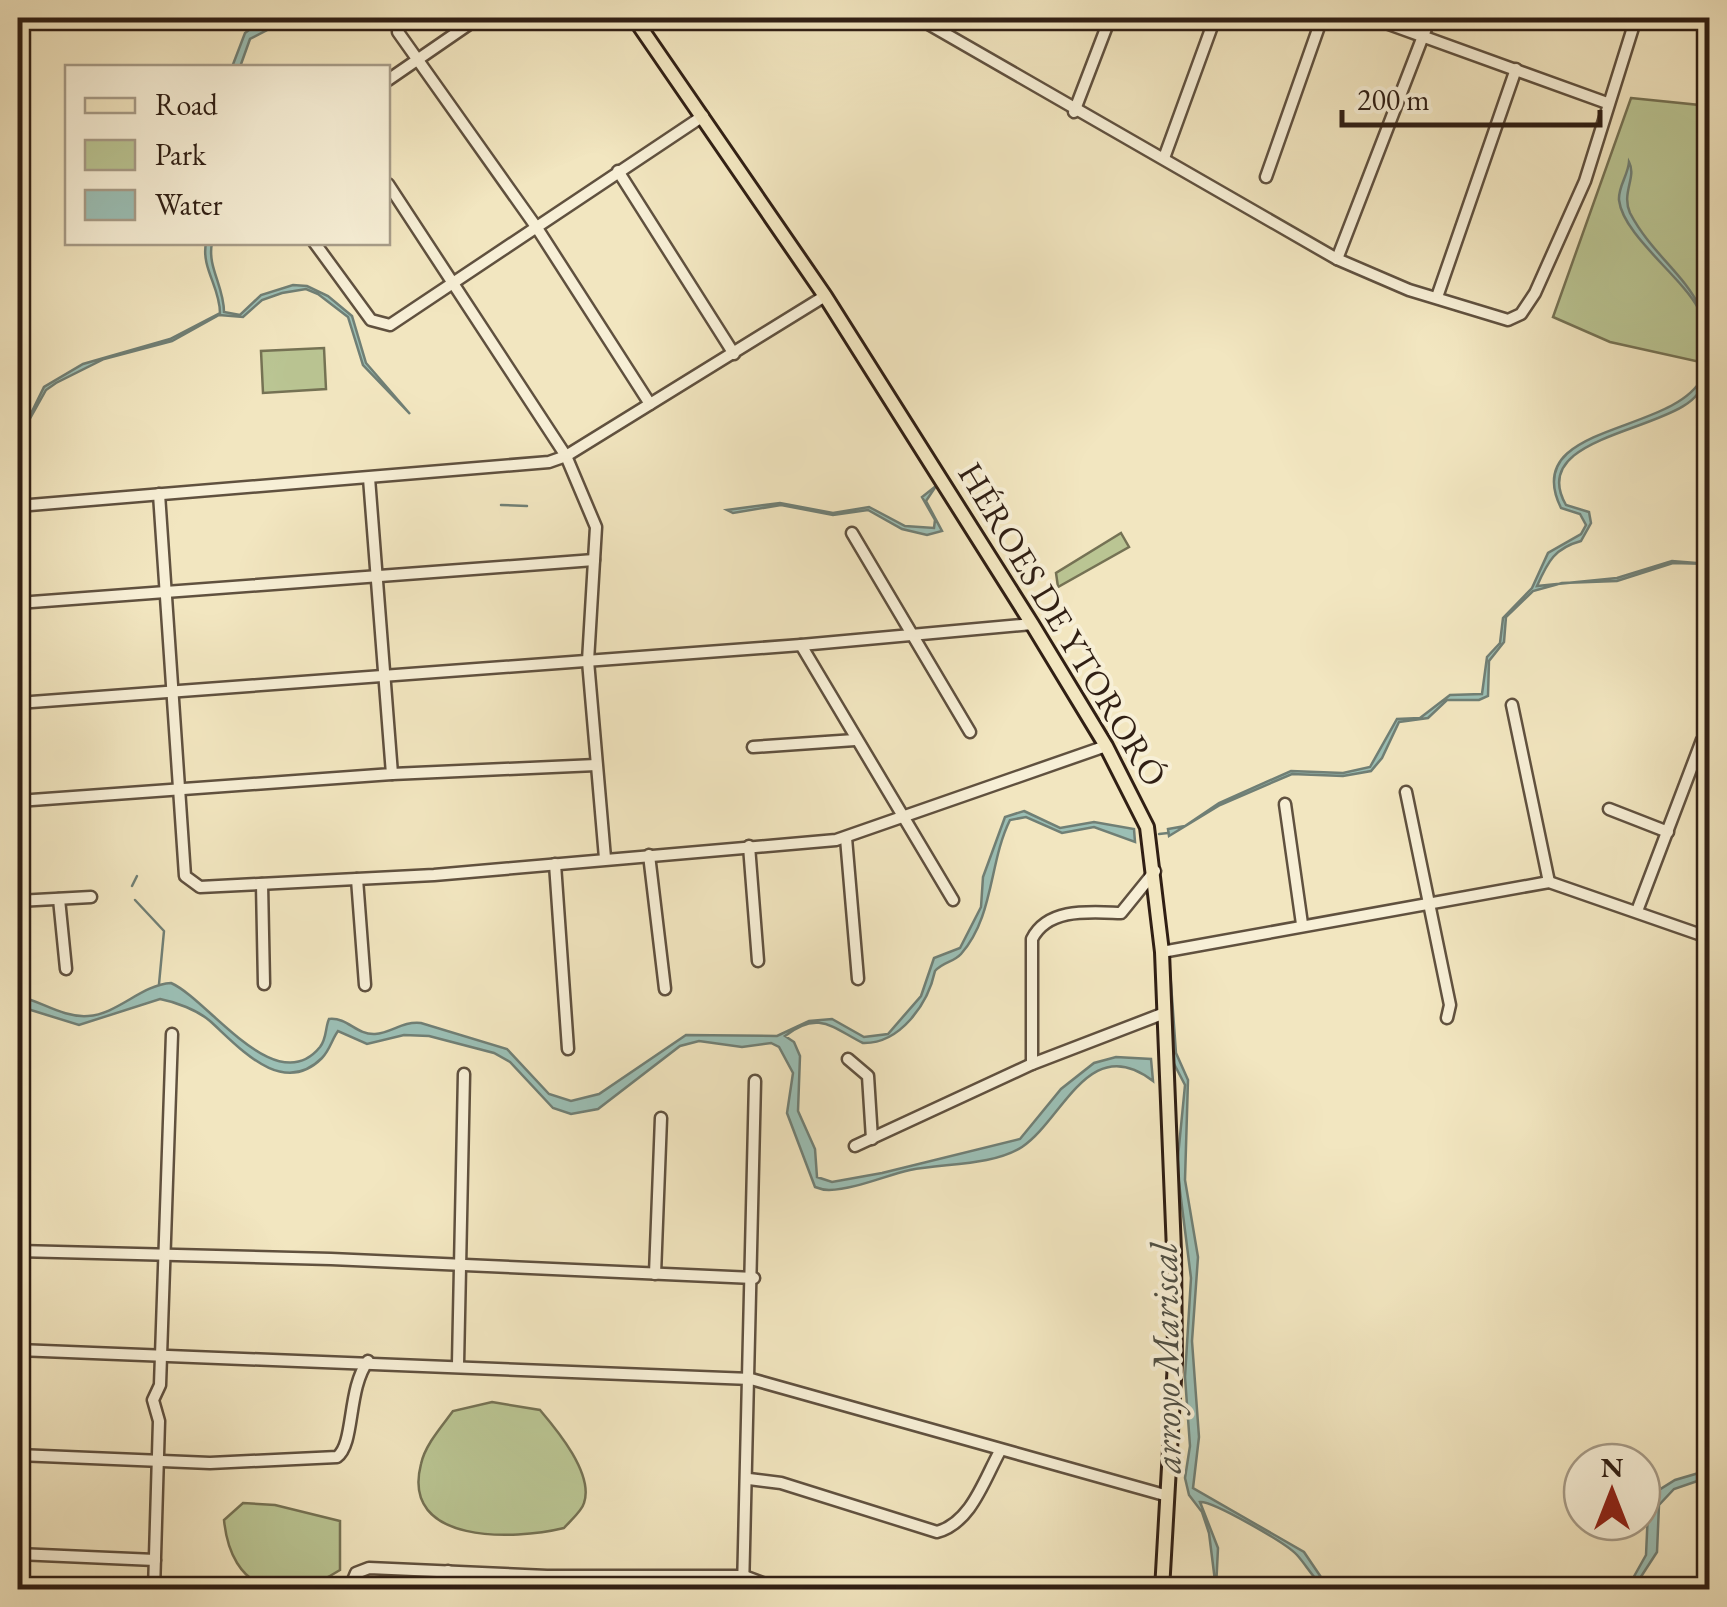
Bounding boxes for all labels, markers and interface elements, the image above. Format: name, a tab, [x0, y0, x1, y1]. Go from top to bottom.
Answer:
legend	[65, 65, 390, 245]
scale bar	[1342, 65, 1600, 127]
text: 200 m	[1357, 80, 1430, 119]
text: Road	[155, 85, 219, 124]
text: Park	[155, 135, 207, 174]
text: Water	[155, 185, 223, 224]
street label: HÉROES DE YTORORÓ	[948, 454, 1178, 794]
water label: arroyo Mariscal	[1138, 1241, 1192, 1475]
north arrow	[1562, 1442, 1662, 1542]
text: N	[1601, 1449, 1624, 1485]

